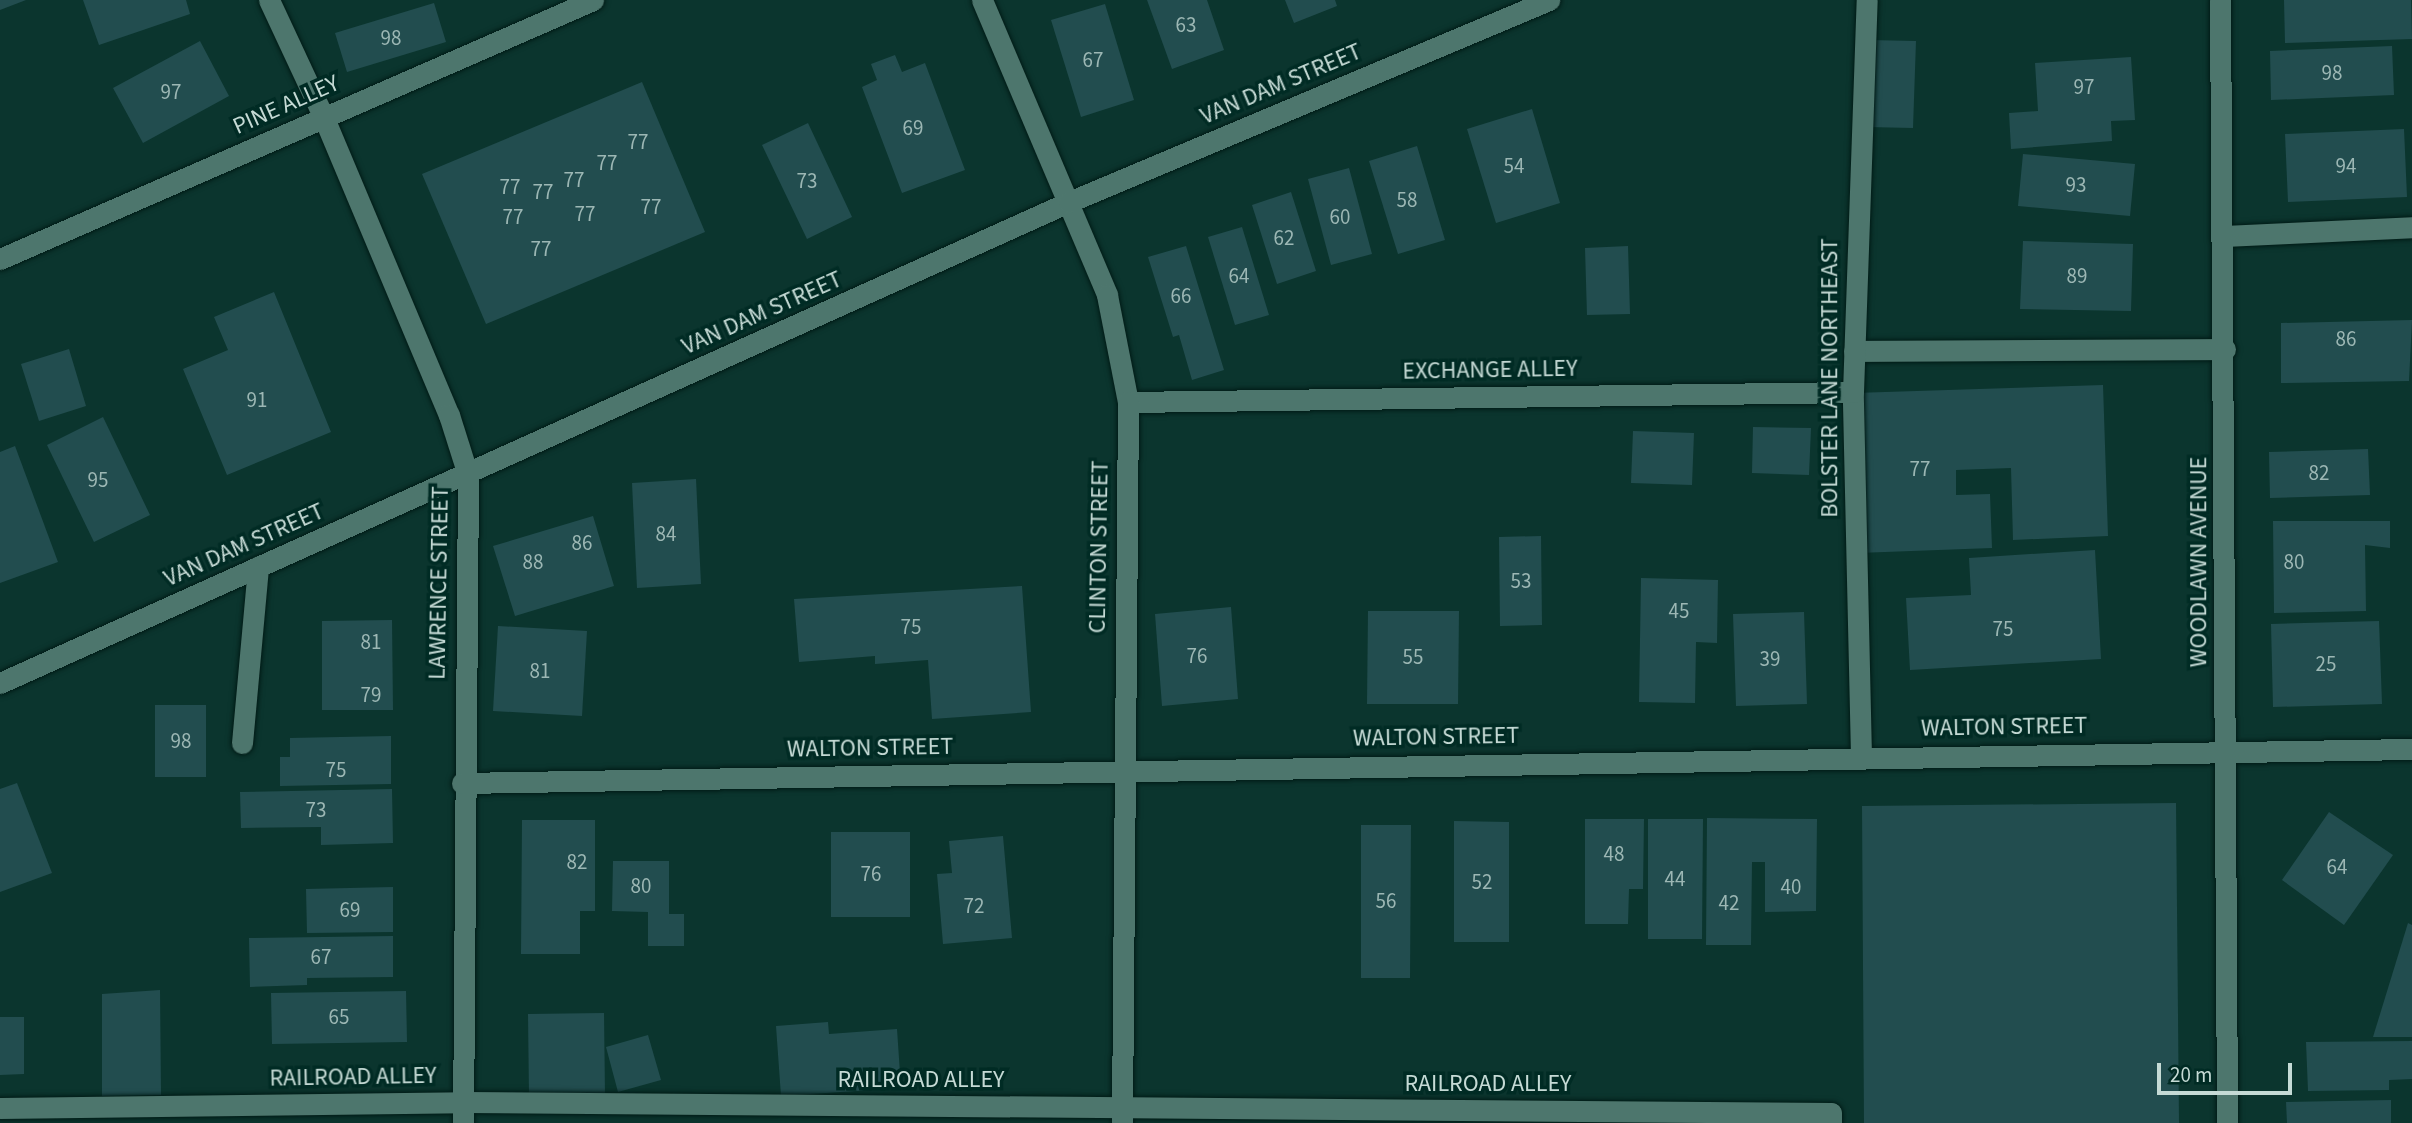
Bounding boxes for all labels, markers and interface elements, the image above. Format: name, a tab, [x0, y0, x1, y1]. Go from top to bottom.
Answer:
house number: 63	[1176, 12, 1196, 38]
house number: 98	[381, 25, 401, 51]
street label: VAN DAM STREET	[1196, 37, 1366, 131]
house number: 67	[1083, 47, 1103, 73]
house number: 98	[2322, 60, 2342, 86]
street label: PINE ALLEY	[228, 69, 344, 141]
house number: 97	[2074, 74, 2094, 100]
house number: 97	[161, 79, 181, 105]
house number: 69	[903, 115, 923, 141]
house number: 77	[628, 129, 648, 155]
house number: 77	[597, 150, 617, 176]
house number: 54	[1504, 153, 1524, 179]
house number: 94	[2336, 153, 2356, 179]
house number: 77	[564, 167, 584, 193]
house number: 73	[797, 168, 817, 194]
house number: 93	[2066, 172, 2086, 198]
house number: 77	[500, 174, 520, 200]
house number: 77	[533, 179, 553, 205]
house number: 58	[1397, 187, 1417, 213]
house number: 77	[641, 194, 661, 220]
house number: 77	[575, 201, 595, 227]
house number: 77	[503, 204, 523, 230]
house number: 60	[1330, 204, 1350, 230]
house number: 62	[1274, 225, 1294, 251]
house number: 77	[531, 236, 551, 262]
street label: BOLSTER LANE NORTHEAST	[1816, 238, 1844, 518]
house number: 64	[1229, 263, 1249, 289]
house number: 89	[2067, 263, 2087, 289]
street label: VAN DAM STREET	[677, 265, 847, 361]
house number: 66	[1171, 283, 1191, 309]
house number: 86	[2336, 326, 2356, 352]
street label: EXCHANGE ALLEY	[1402, 354, 1578, 386]
house number: 91	[247, 387, 267, 413]
house number: 77	[1910, 456, 1930, 482]
street label: WOODLAWN AVENUE	[2185, 457, 2213, 667]
street label: CLINTON STREET	[1083, 460, 1115, 634]
house number: 82	[2309, 460, 2329, 486]
house number: 95	[88, 467, 108, 493]
street label: LAWRENCE STREET	[423, 486, 455, 680]
street label: VAN DAM STREET	[159, 497, 329, 593]
house number: 84	[656, 521, 676, 547]
house number: 86	[572, 530, 592, 556]
house number: 88	[523, 549, 543, 575]
house number: 80	[2284, 549, 2304, 575]
house number: 53	[1511, 568, 1531, 594]
house number: 45	[1669, 598, 1689, 624]
house number: 75	[901, 614, 921, 640]
house number: 75	[1993, 616, 2013, 642]
house number: 81	[361, 629, 381, 655]
house number: 76	[1187, 643, 1207, 669]
house number: 55	[1403, 644, 1423, 670]
house number: 39	[1760, 646, 1780, 672]
house number: 25	[2316, 651, 2336, 677]
house number: 81	[530, 658, 550, 684]
house number: 79	[361, 682, 381, 708]
street label: WALTON STREET	[1921, 711, 2087, 743]
street label: WALTON STREET	[1353, 721, 1519, 753]
house number: 98	[171, 728, 191, 754]
street label: WALTON STREET	[787, 732, 953, 764]
house number: 75	[326, 757, 346, 783]
house number: 73	[306, 797, 326, 823]
house number: 48	[1604, 841, 1624, 867]
house number: 82	[567, 849, 587, 875]
house number: 64	[2327, 854, 2347, 880]
house number: 76	[861, 861, 881, 887]
house number: 44	[1665, 866, 1685, 892]
house number: 52	[1472, 869, 1492, 895]
house number: 80	[631, 873, 651, 899]
house number: 40	[1781, 874, 1801, 900]
house number: 56	[1376, 888, 1396, 914]
house number: 42	[1719, 890, 1739, 916]
house number: 72	[964, 893, 984, 919]
house number: 69	[340, 897, 360, 923]
house number: 67	[311, 944, 331, 970]
house number: 65	[329, 1004, 349, 1030]
scale bar	[2160, 1050, 2295, 1094]
text: 20 m	[2170, 1060, 2212, 1090]
street label: RAILROAD ALLEY	[269, 1061, 437, 1093]
street label: RAILROAD ALLEY	[838, 1066, 1004, 1094]
street label: RAILROAD ALLEY	[1405, 1070, 1571, 1098]

